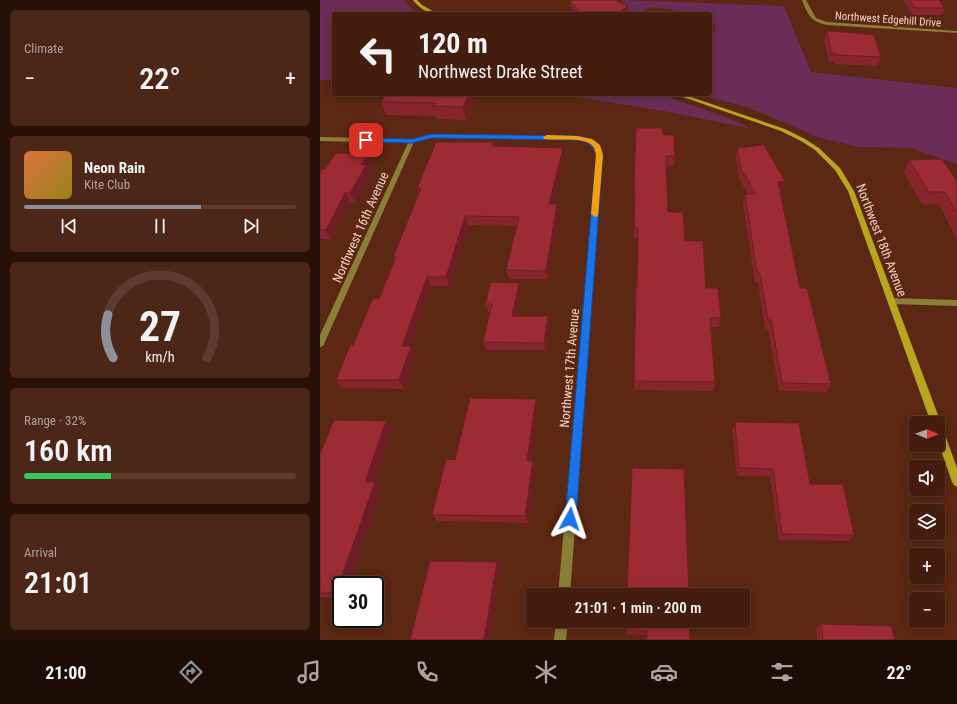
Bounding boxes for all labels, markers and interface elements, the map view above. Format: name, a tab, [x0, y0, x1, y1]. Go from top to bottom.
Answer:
street label: Northwest Edgehill Drive	[834, 9, 941, 30]
text: 120 m	[418, 27, 488, 60]
icon: left	[352, 28, 404, 80]
text: Climate	[24, 41, 63, 56]
text: 22°	[139, 61, 181, 96]
text: Northwest Drake Street	[418, 61, 583, 82]
text: −	[24, 66, 35, 91]
text: +	[285, 66, 296, 91]
pin	[349, 123, 383, 157]
icon: arrive	[355, 129, 377, 151]
text: Neon Rain	[84, 159, 145, 177]
street label: Northwest 16th Avenue	[329, 169, 392, 285]
text: Kite Club	[84, 177, 130, 192]
street label: Northwest 18th Avenue	[853, 182, 910, 299]
icon: previous	[58, 215, 80, 237]
icon: pause	[149, 215, 171, 237]
icon: next	[240, 215, 262, 237]
text: 27	[139, 302, 181, 351]
street label: Northwest 17th Avenue	[557, 308, 582, 428]
text: km/h	[145, 349, 175, 365]
text: Range · 32%	[24, 413, 86, 428]
north arrow	[909, 416, 945, 452]
map controls	[909, 416, 945, 628]
text: 160 km	[24, 433, 113, 468]
button: sound	[909, 460, 945, 496]
position arrow	[549, 498, 591, 540]
button: layers	[909, 504, 945, 540]
text: Arrival	[24, 545, 57, 560]
button: +	[909, 548, 945, 584]
text: 21:01	[24, 565, 92, 600]
speed limit sign: 30	[332, 576, 384, 628]
button: −	[909, 592, 945, 628]
text: 21:01 · 1 min · 200 m	[575, 599, 701, 617]
icon: directions	[177, 658, 205, 686]
icon: music	[295, 658, 323, 686]
icon: phone	[413, 658, 441, 686]
icon: climate	[532, 658, 560, 686]
icon: car	[650, 658, 678, 686]
icon: filters	[768, 658, 796, 686]
text: 21:00	[45, 662, 86, 683]
text: 22°	[887, 662, 912, 683]

